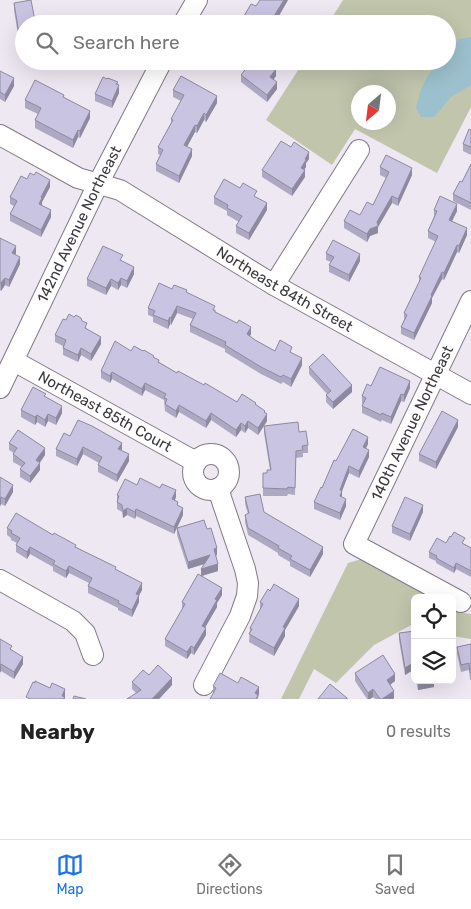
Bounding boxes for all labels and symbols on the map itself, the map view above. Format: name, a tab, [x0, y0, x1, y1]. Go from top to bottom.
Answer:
north arrow	[351, 85, 396, 130]
street label: 142nd Avenue Northeast	[33, 143, 125, 305]
street label: Northeast 84th Street	[213, 243, 356, 336]
street label: 140th Avenue Northeast	[367, 342, 457, 503]
street label: Northeast 85th Court	[35, 367, 175, 456]

